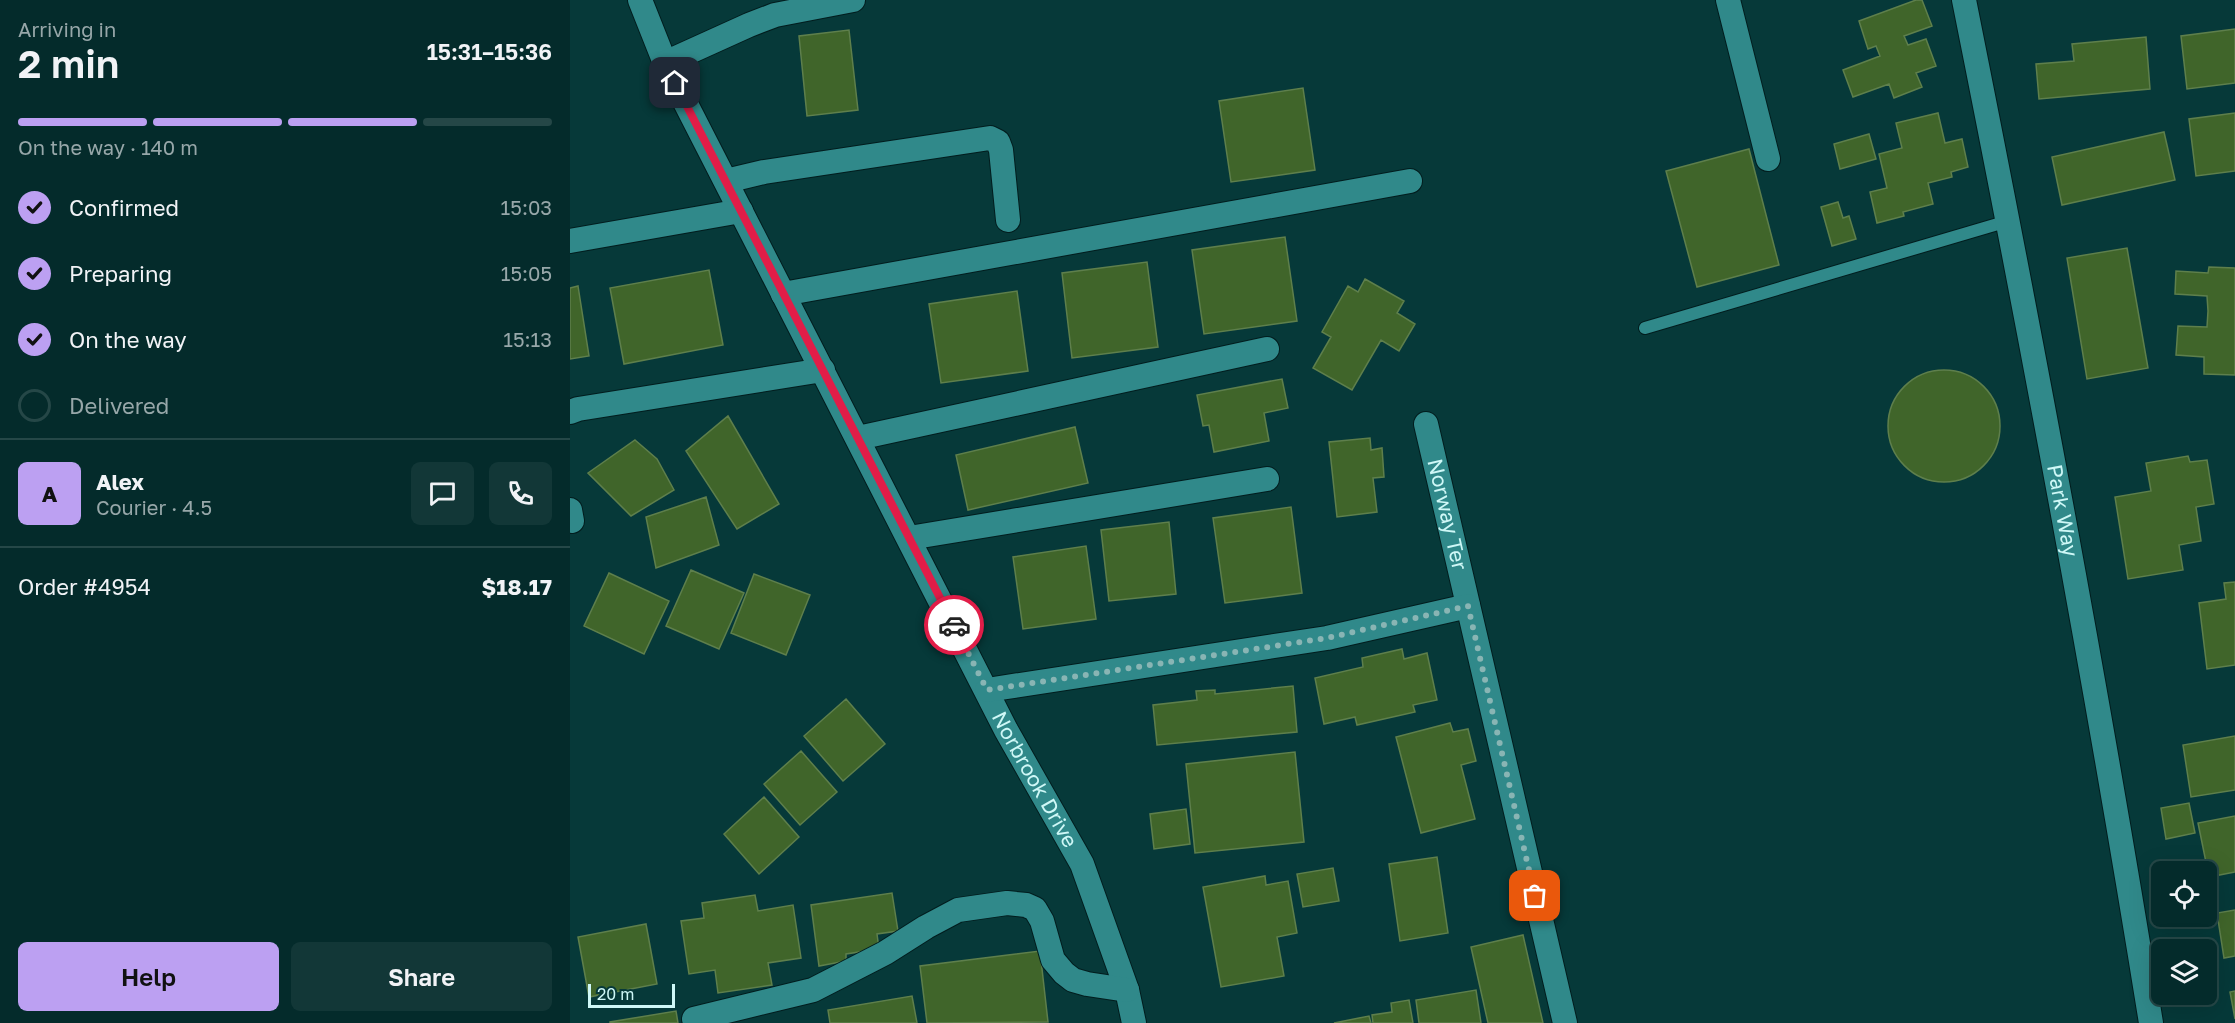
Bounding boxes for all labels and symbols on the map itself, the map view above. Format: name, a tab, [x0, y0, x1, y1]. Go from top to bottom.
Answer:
pin	[649, 57, 700, 108]
street label: Norway Ter	[1422, 456, 1474, 573]
street label: Park Way	[2042, 462, 2085, 559]
courier	[924, 595, 984, 655]
street label: Norbrook Drive	[987, 707, 1084, 852]
pin	[1509, 870, 1560, 921]
scale bar	[588, 981, 675, 1008]

